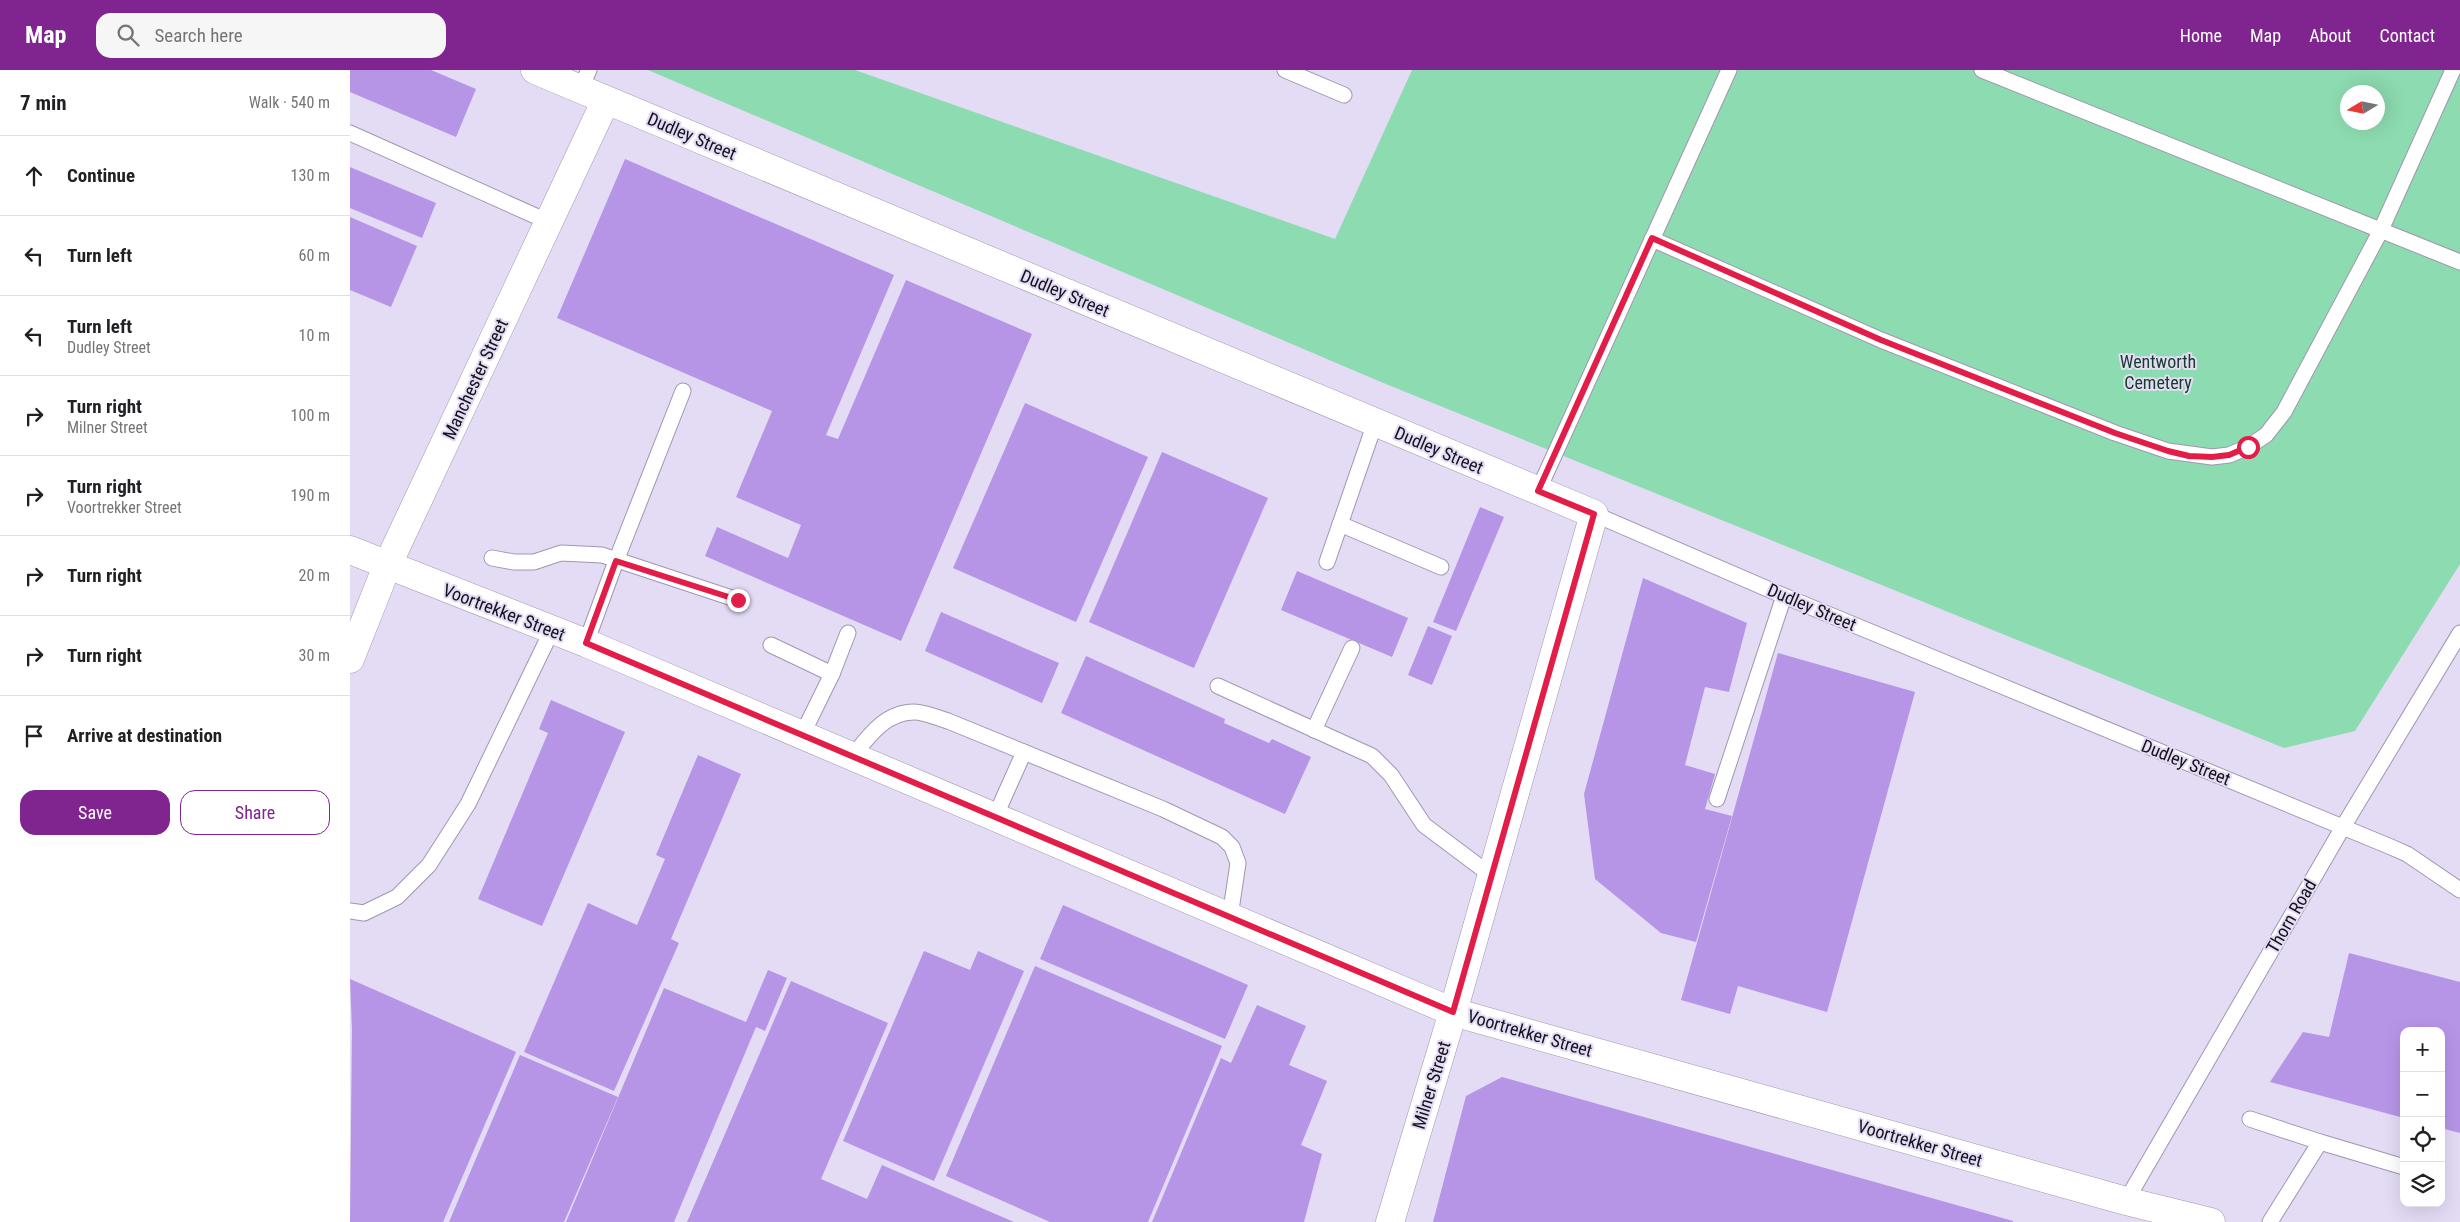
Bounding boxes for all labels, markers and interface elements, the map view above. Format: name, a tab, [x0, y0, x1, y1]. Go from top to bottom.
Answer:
search box	[96, 13, 446, 58]
text: Map	[25, 21, 66, 49]
icon: search	[114, 21, 142, 49]
text: Search here	[154, 24, 243, 47]
text: Home	[2180, 25, 2222, 46]
text: Map	[2250, 25, 2281, 46]
text: About	[2309, 25, 2351, 46]
text: Contact	[2379, 25, 2435, 46]
north arrow	[2340, 85, 2385, 130]
text: 7 min	[20, 91, 67, 115]
text: Walk · 540 m	[249, 93, 330, 112]
street label: Dudley Street	[645, 108, 739, 164]
icon: ahead	[20, 162, 48, 190]
text: Continue	[67, 164, 135, 187]
text: 130 m	[291, 166, 330, 185]
icon: left	[20, 242, 48, 270]
text: Turn left	[67, 244, 132, 267]
text: 60 m	[298, 246, 330, 265]
street label: Dudley Street	[1018, 265, 1112, 321]
text: Turn left	[67, 315, 132, 338]
street label: Manchester Street	[438, 316, 512, 442]
icon: left	[20, 322, 48, 350]
text: 10 m	[298, 326, 330, 345]
text: Dudley Street	[67, 338, 151, 357]
park label: Wentworth Cemetery	[2120, 351, 2196, 393]
text: Turn right	[67, 395, 142, 418]
icon: right	[20, 402, 48, 430]
text: 100 m	[291, 406, 330, 425]
text: Milner Street	[67, 418, 148, 437]
street label: Dudley Street	[1392, 422, 1486, 478]
route start	[2237, 436, 2260, 459]
text: Turn right	[67, 475, 142, 498]
icon: right	[20, 482, 48, 510]
text: 190 m	[291, 486, 330, 505]
text: Voortrekker Street	[67, 498, 182, 517]
icon: right	[20, 562, 48, 590]
text: Turn right	[67, 564, 142, 587]
text: 20 m	[298, 566, 330, 585]
street label: Voortrekker Street	[440, 579, 568, 645]
street label: Dudley Street	[1765, 579, 1859, 635]
route end	[727, 589, 750, 612]
icon: right	[20, 642, 48, 670]
text: Turn right	[67, 644, 142, 667]
text: 30 m	[298, 646, 330, 665]
icon: arrive	[20, 722, 48, 750]
text: Arrive at destination	[67, 724, 222, 747]
street label: Dudley Street	[2138, 735, 2234, 789]
button: Save	[20, 790, 170, 835]
button: Share	[180, 790, 330, 835]
street label: Thorn Road	[2262, 875, 2320, 957]
street label: Voortrekker Street	[1465, 1005, 1595, 1061]
map controls	[2400, 1027, 2445, 1207]
button: +	[2400, 1027, 2445, 1072]
street label: Milner Street	[1408, 1039, 1454, 1131]
button: −	[2400, 1072, 2445, 1117]
street label: Voortrekker Street	[1855, 1115, 1985, 1171]
button: locate	[2400, 1117, 2445, 1162]
button: layers	[2400, 1162, 2445, 1207]

